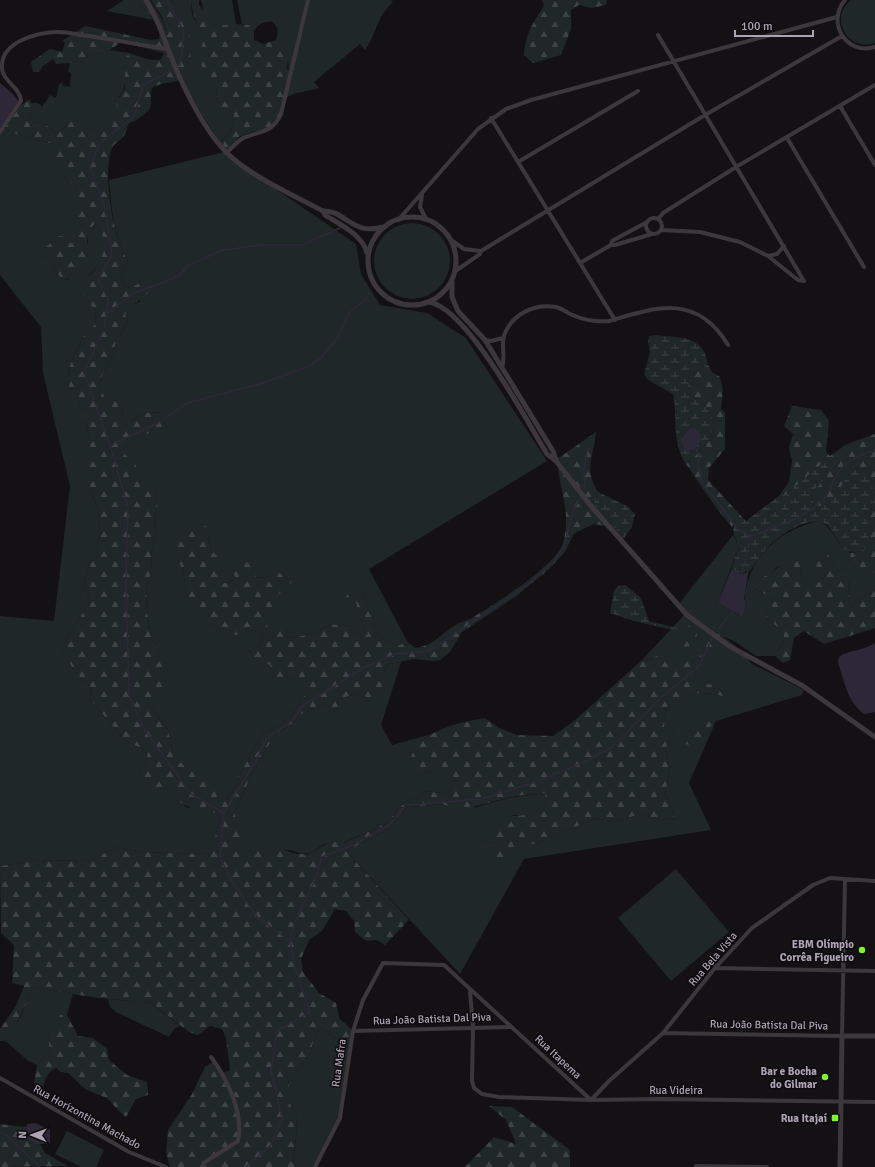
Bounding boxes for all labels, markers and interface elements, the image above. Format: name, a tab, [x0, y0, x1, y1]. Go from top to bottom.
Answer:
scale bar	[735, 12, 813, 38]
text: 100 m	[741, 19, 773, 34]
street label: Rua Bela Vista	[686, 929, 740, 989]
place label: EBM Olímpio Corrêa Figueiro	[780, 938, 854, 964]
marker: EBM Olímpio Corrêa Figueiro	[857, 945, 867, 955]
street label: Rua João Batista Dal Piva	[373, 1010, 492, 1028]
street label: Rua João Batista Dal Piva	[710, 1017, 829, 1033]
street label: Rua Itapema	[532, 1032, 584, 1082]
street label: Rua Mafra	[329, 1038, 349, 1088]
place label: Bar e Bocha do Gilmar	[761, 1065, 818, 1091]
marker: Bar e Bocha do Gilmar	[820, 1072, 830, 1082]
street label: Rua Horizontina Machado	[31, 1082, 143, 1152]
street label: Rua Videira	[649, 1084, 703, 1097]
place label: Rua Itajaí	[781, 1112, 828, 1125]
marker: Rua Itajaí	[830, 1113, 840, 1123]
north arrow	[12, 1115, 52, 1155]
text: N	[16, 1131, 29, 1139]

